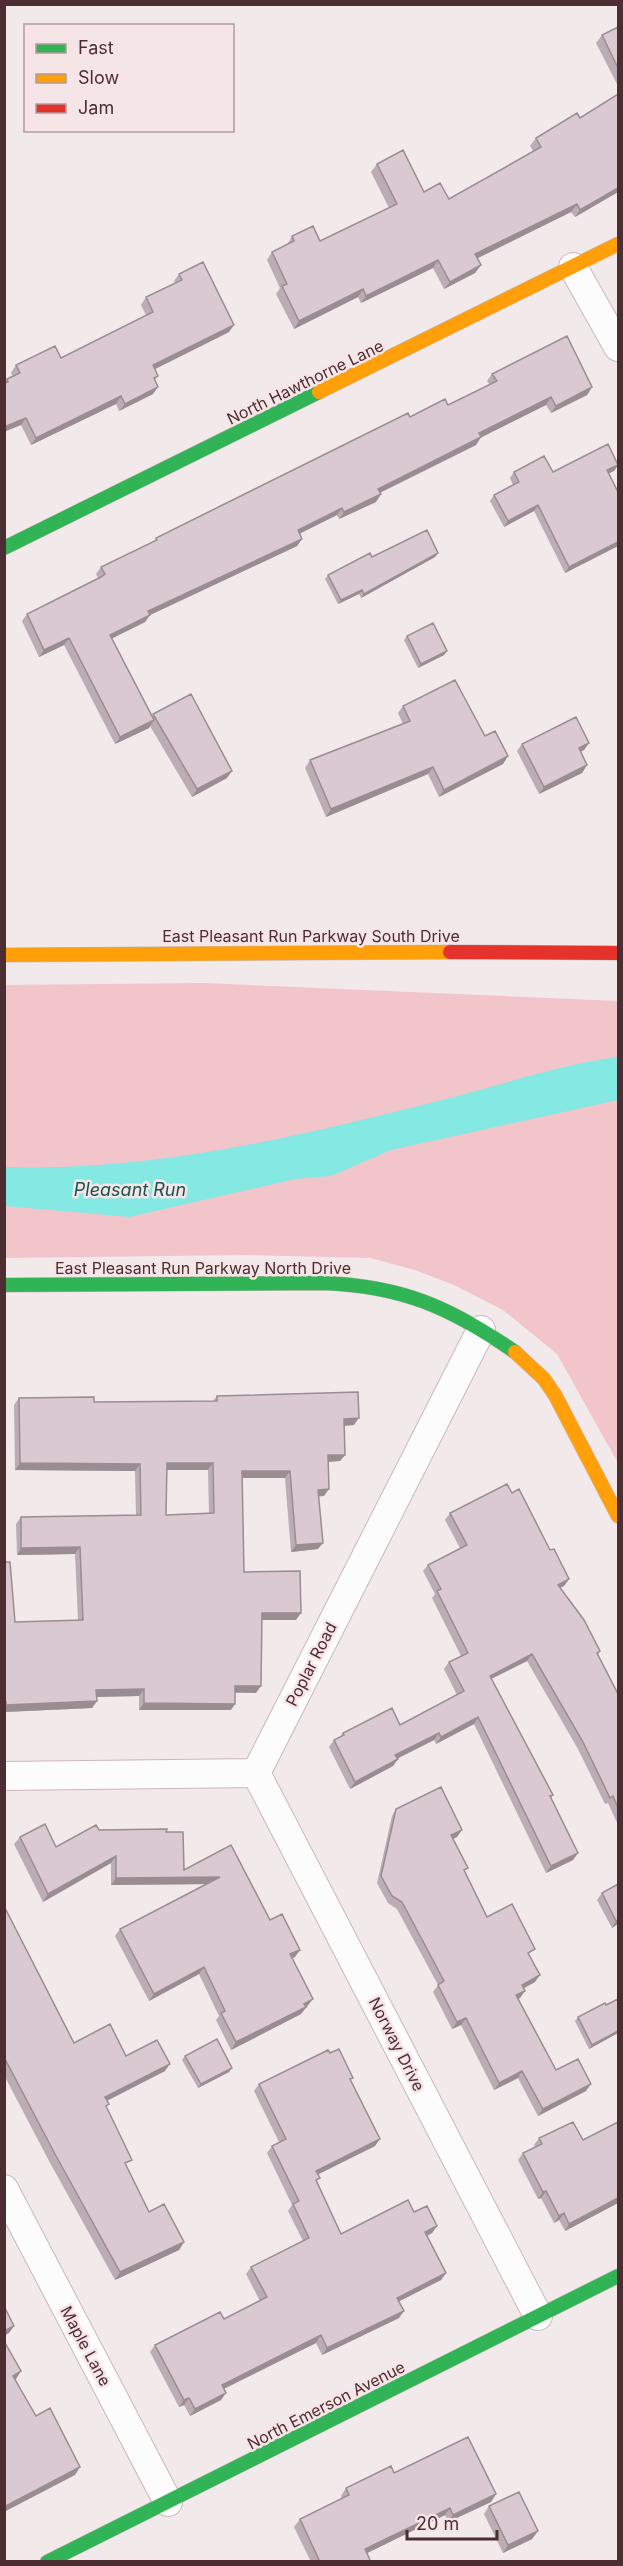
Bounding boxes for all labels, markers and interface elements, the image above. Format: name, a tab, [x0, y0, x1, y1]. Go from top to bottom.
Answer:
legend	[24, 24, 234, 132]
text: Fast	[78, 37, 114, 58]
text: Slow	[78, 67, 119, 88]
text: Jam	[78, 97, 114, 118]
street label: North Hawthorne Lane	[223, 335, 387, 429]
street label: East Pleasant Run Parkway South Drive	[162, 926, 460, 946]
water label: Pleasant Run	[74, 1179, 186, 1200]
street label: East Pleasant Run Parkway North Drive	[55, 1258, 351, 1278]
street label: Poplar Road	[281, 1619, 341, 1709]
street label: Norway Drive	[365, 1994, 429, 2094]
street label: Maple Lane	[57, 2303, 115, 2389]
street label: North Emerson Avenue	[244, 2357, 408, 2453]
scale bar	[407, 2503, 497, 2541]
text: 20 m	[416, 2513, 459, 2534]

